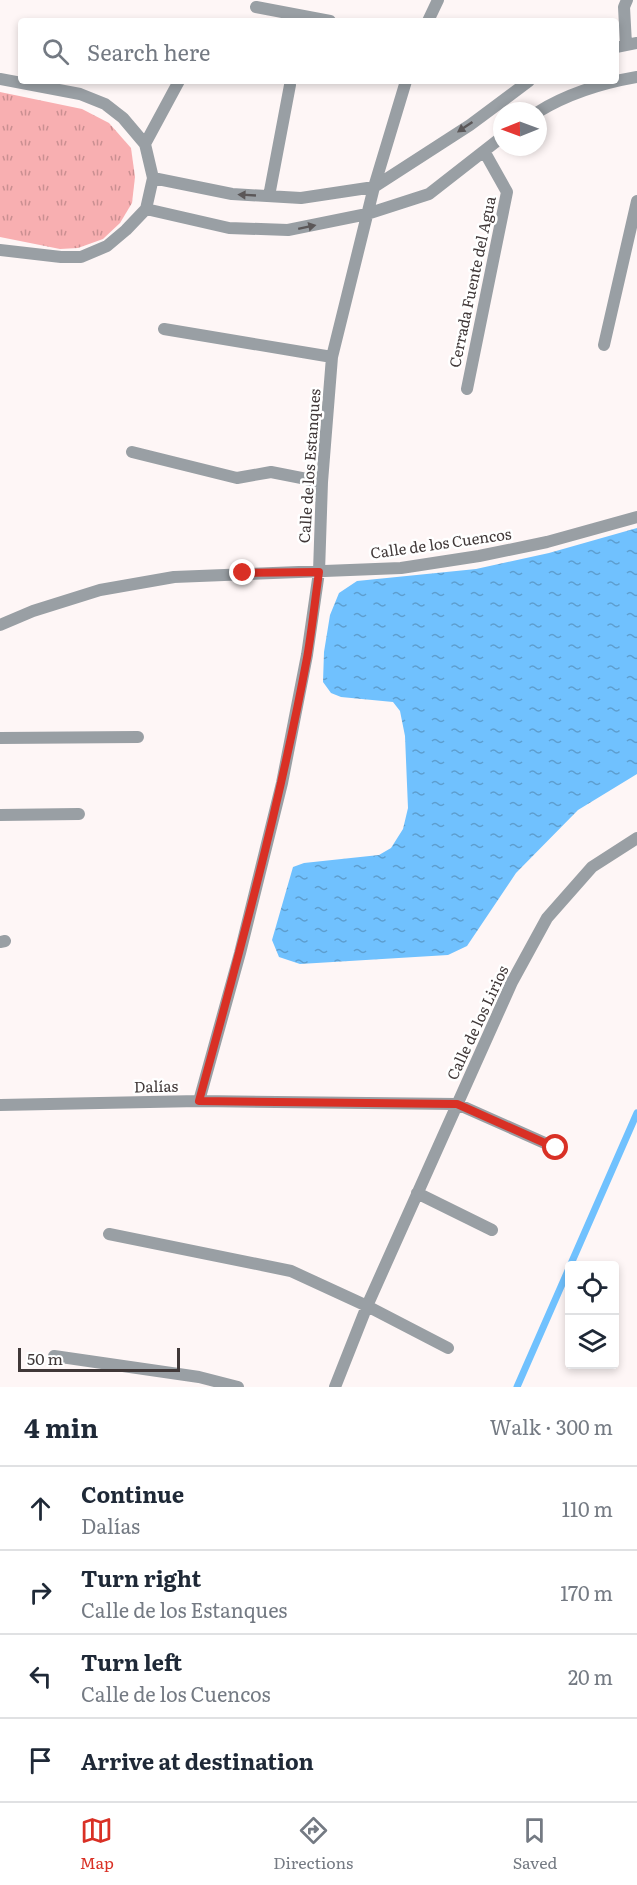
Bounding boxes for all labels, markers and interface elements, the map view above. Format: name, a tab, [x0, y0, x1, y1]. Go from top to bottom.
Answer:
search box	[18, 18, 619, 84]
icon: search	[39, 35, 72, 68]
text: Search here	[87, 35, 210, 68]
north arrow	[493, 102, 547, 156]
one-way arrow	[457, 121, 473, 132]
one-way arrow	[237, 190, 256, 199]
street label: Cerrada Fuente del Agua	[442, 193, 501, 369]
one-way arrow	[297, 221, 316, 231]
street label: Calle de los Estanques	[292, 388, 325, 544]
street label: Calle de los Cuencos	[369, 521, 513, 564]
route end	[229, 559, 255, 585]
street label: Calle de los Lirios	[440, 961, 513, 1083]
street label: Dalías	[134, 1074, 179, 1097]
route start	[542, 1134, 568, 1160]
map controls	[565, 1261, 619, 1369]
button: locate	[565, 1261, 619, 1315]
button: layers	[565, 1315, 619, 1369]
scale bar	[18, 1345, 180, 1372]
text: 50 m	[27, 1346, 63, 1370]
text: 4 min	[24, 1407, 98, 1446]
text: Walk · 300 m	[490, 1411, 613, 1441]
text: Continue	[81, 1477, 184, 1510]
icon: ahead	[24, 1492, 57, 1525]
text: 110 m	[562, 1493, 613, 1523]
text: Dalías	[81, 1510, 140, 1540]
text: Turn right	[81, 1561, 201, 1594]
icon: right	[24, 1576, 57, 1609]
text: 170 m	[560, 1577, 613, 1607]
text: Calle de los Estanques	[81, 1594, 287, 1624]
text: Turn left	[81, 1645, 182, 1678]
icon: left	[24, 1660, 57, 1693]
text: 20 m	[568, 1661, 613, 1691]
text: Calle de los Cuencos	[81, 1678, 271, 1708]
icon: arrive	[24, 1744, 57, 1777]
text: Arrive at destination	[81, 1744, 314, 1777]
tab: Map	[80, 1814, 114, 1874]
tab: Directions	[273, 1814, 353, 1874]
tab: Saved	[513, 1814, 557, 1874]

